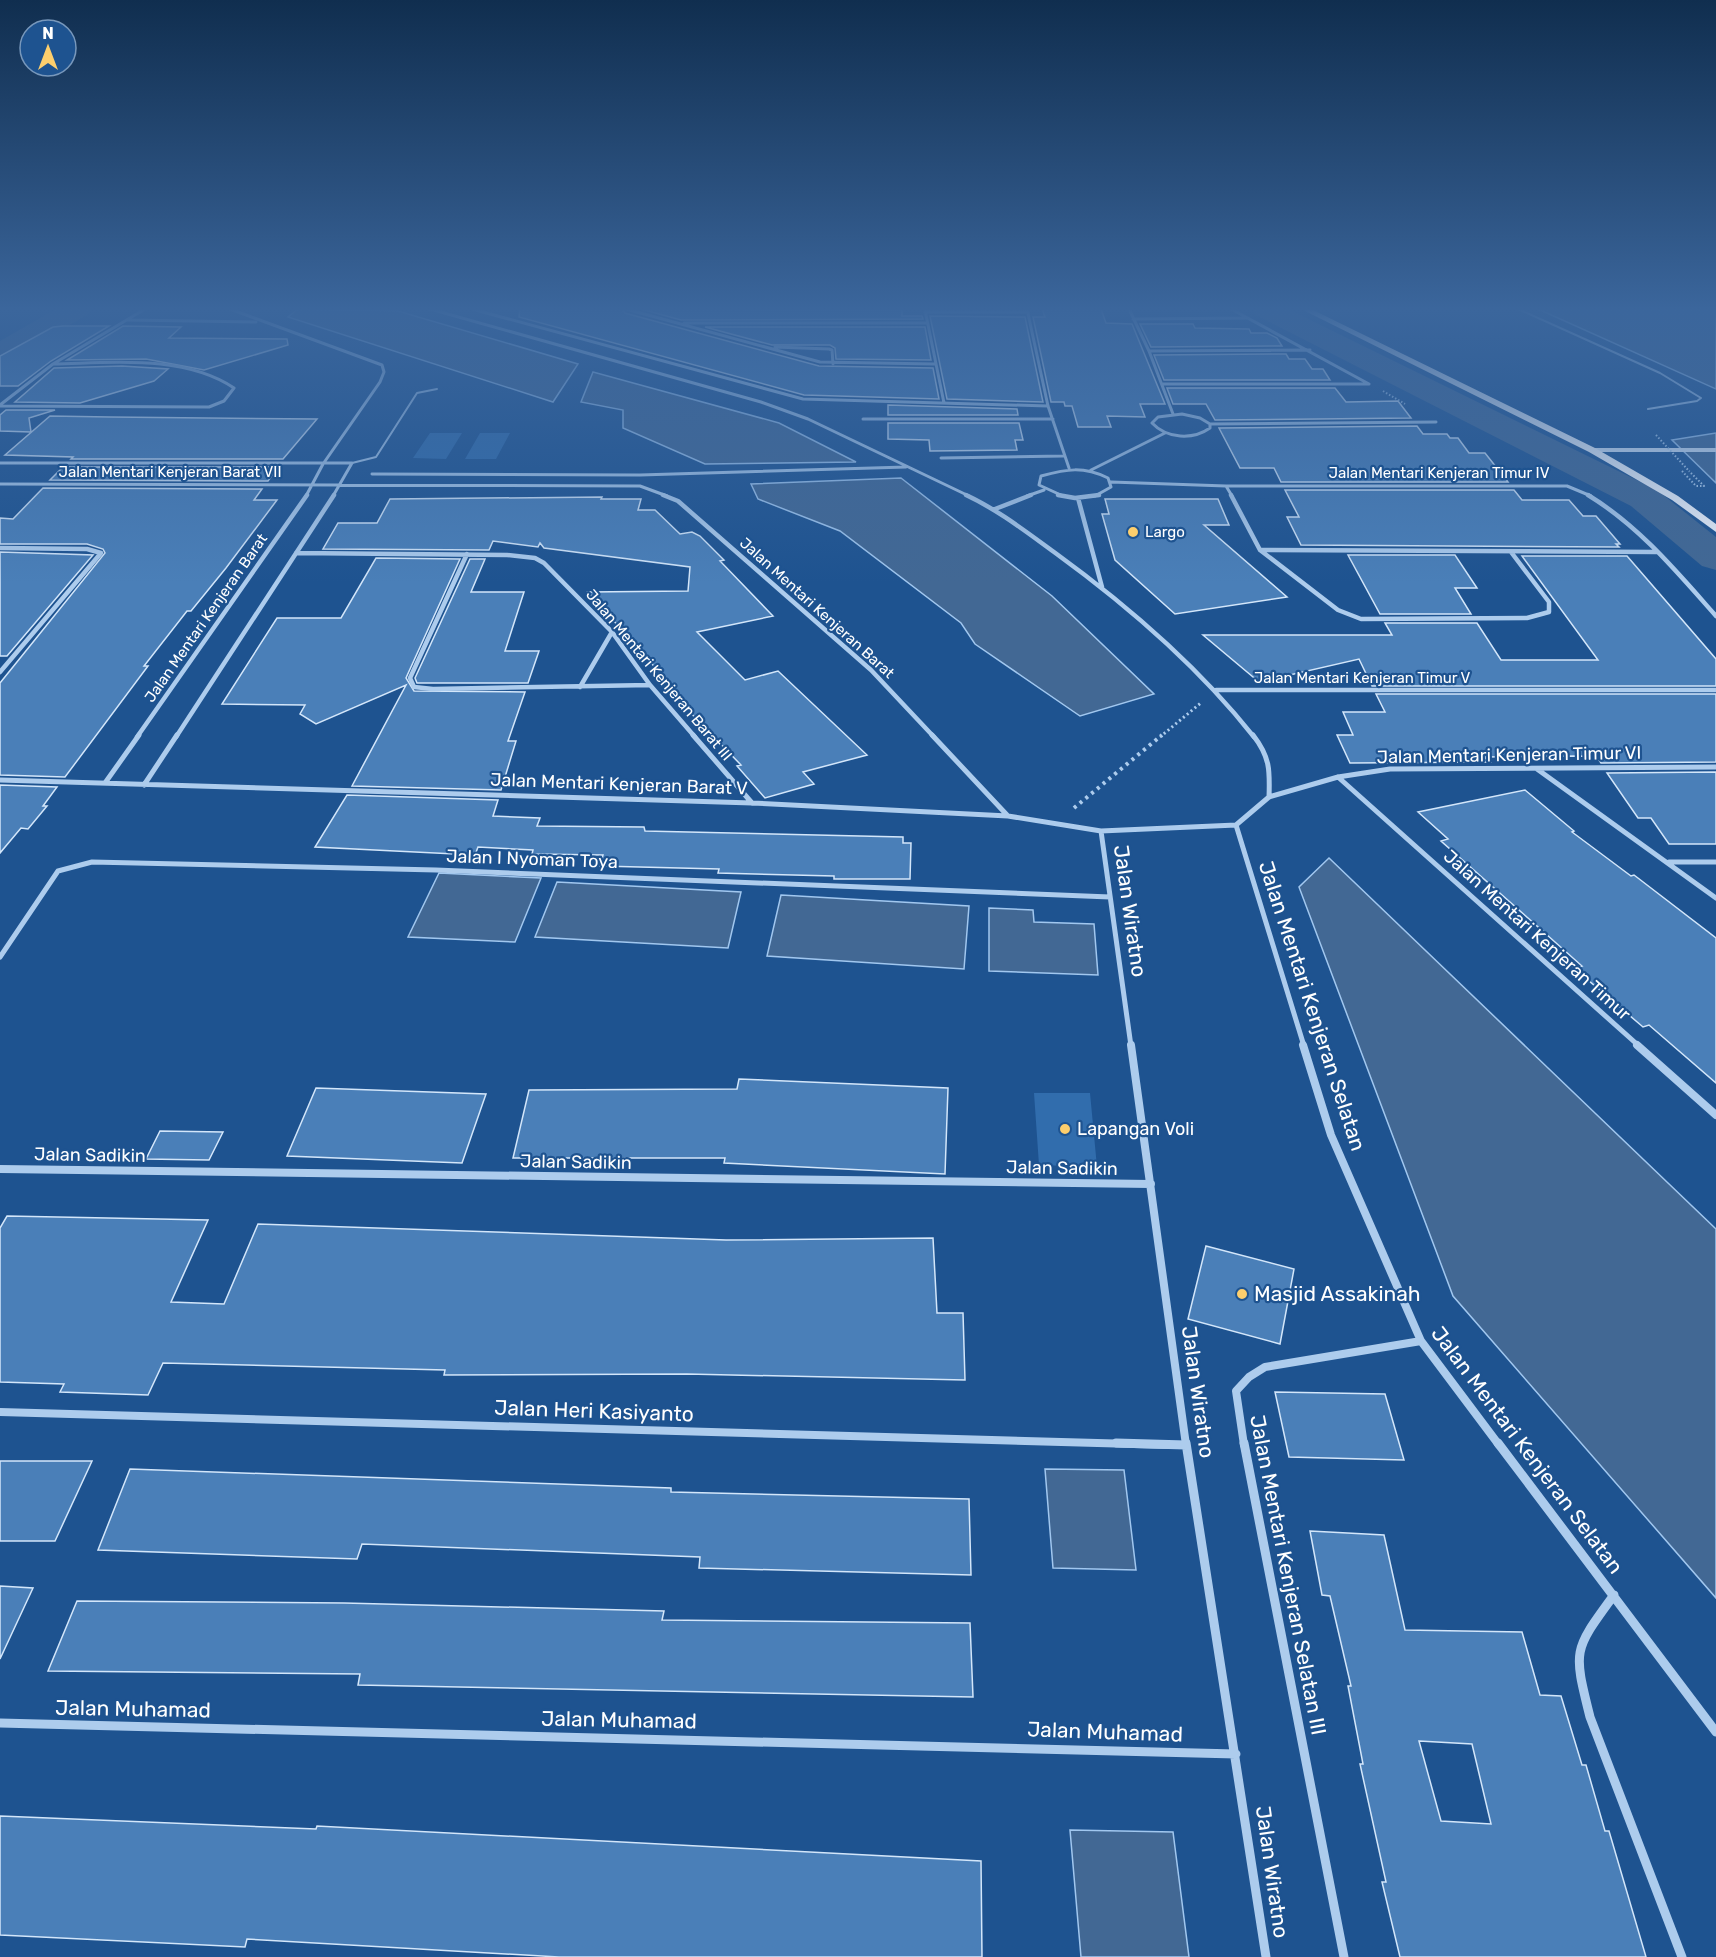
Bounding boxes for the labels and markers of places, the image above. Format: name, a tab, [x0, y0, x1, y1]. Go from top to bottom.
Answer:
place label: Largo	[1145, 523, 1185, 541]
marker: Largo	[1126, 525, 1140, 539]
place label: Lapangan Voli	[1077, 1118, 1194, 1140]
marker: Lapangan Voli	[1058, 1122, 1072, 1136]
place label: Masjid Assakinah	[1254, 1281, 1421, 1306]
marker: Masjid Assakinah	[1235, 1287, 1249, 1301]

